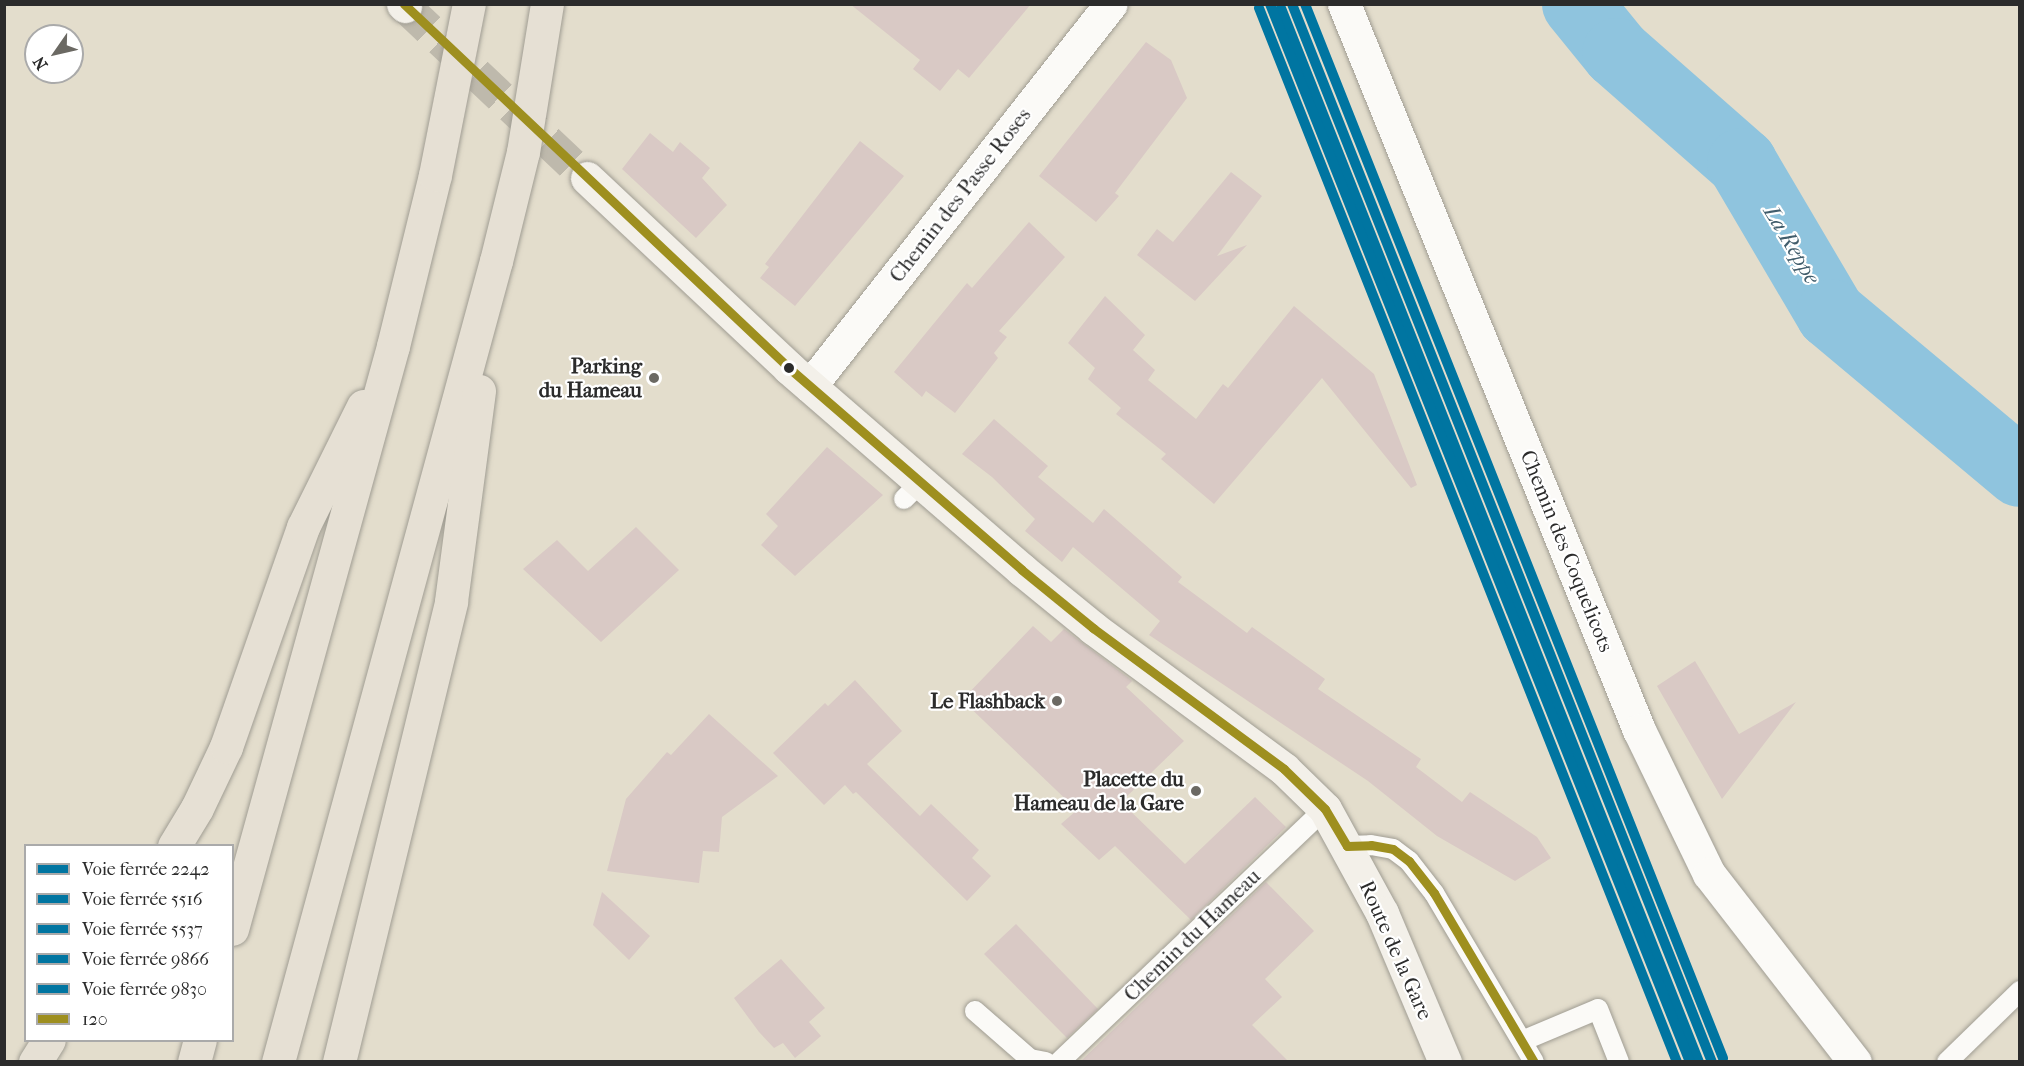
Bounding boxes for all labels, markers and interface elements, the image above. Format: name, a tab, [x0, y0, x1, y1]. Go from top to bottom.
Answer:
north arrow	[24, 24, 84, 84]
text: N	[29, 53, 52, 74]
street label: Chemin des Passe Roses	[884, 103, 1036, 287]
water label: La Reppe	[1757, 201, 1825, 289]
place label: Parking du Hameau	[539, 353, 642, 403]
unlabelled marker	[783, 362, 795, 374]
marker: Parking du Hameau	[647, 371, 661, 385]
street label: Chemin des Coquelicots	[1515, 446, 1619, 656]
place label: Le Flashback	[930, 688, 1045, 714]
marker: Le Flashback	[1050, 694, 1064, 708]
place label: Placette du Hameau de la Gare	[1014, 766, 1184, 816]
marker: Placette du Hameau de la Gare	[1189, 784, 1203, 798]
legend	[24, 844, 234, 1042]
text: Voie ferrée 2242	[82, 859, 209, 880]
street label: Chemin du Hameau	[1119, 863, 1265, 1007]
street label: Route de la Gare	[1354, 876, 1438, 1024]
text: Voie ferrée 5516	[82, 889, 203, 910]
text: Voie ferrée 5537	[82, 919, 203, 940]
text: Voie ferrée 9866	[82, 949, 209, 970]
text: Voie ferrée 9830	[82, 979, 207, 1000]
text: 120	[82, 1009, 108, 1030]

